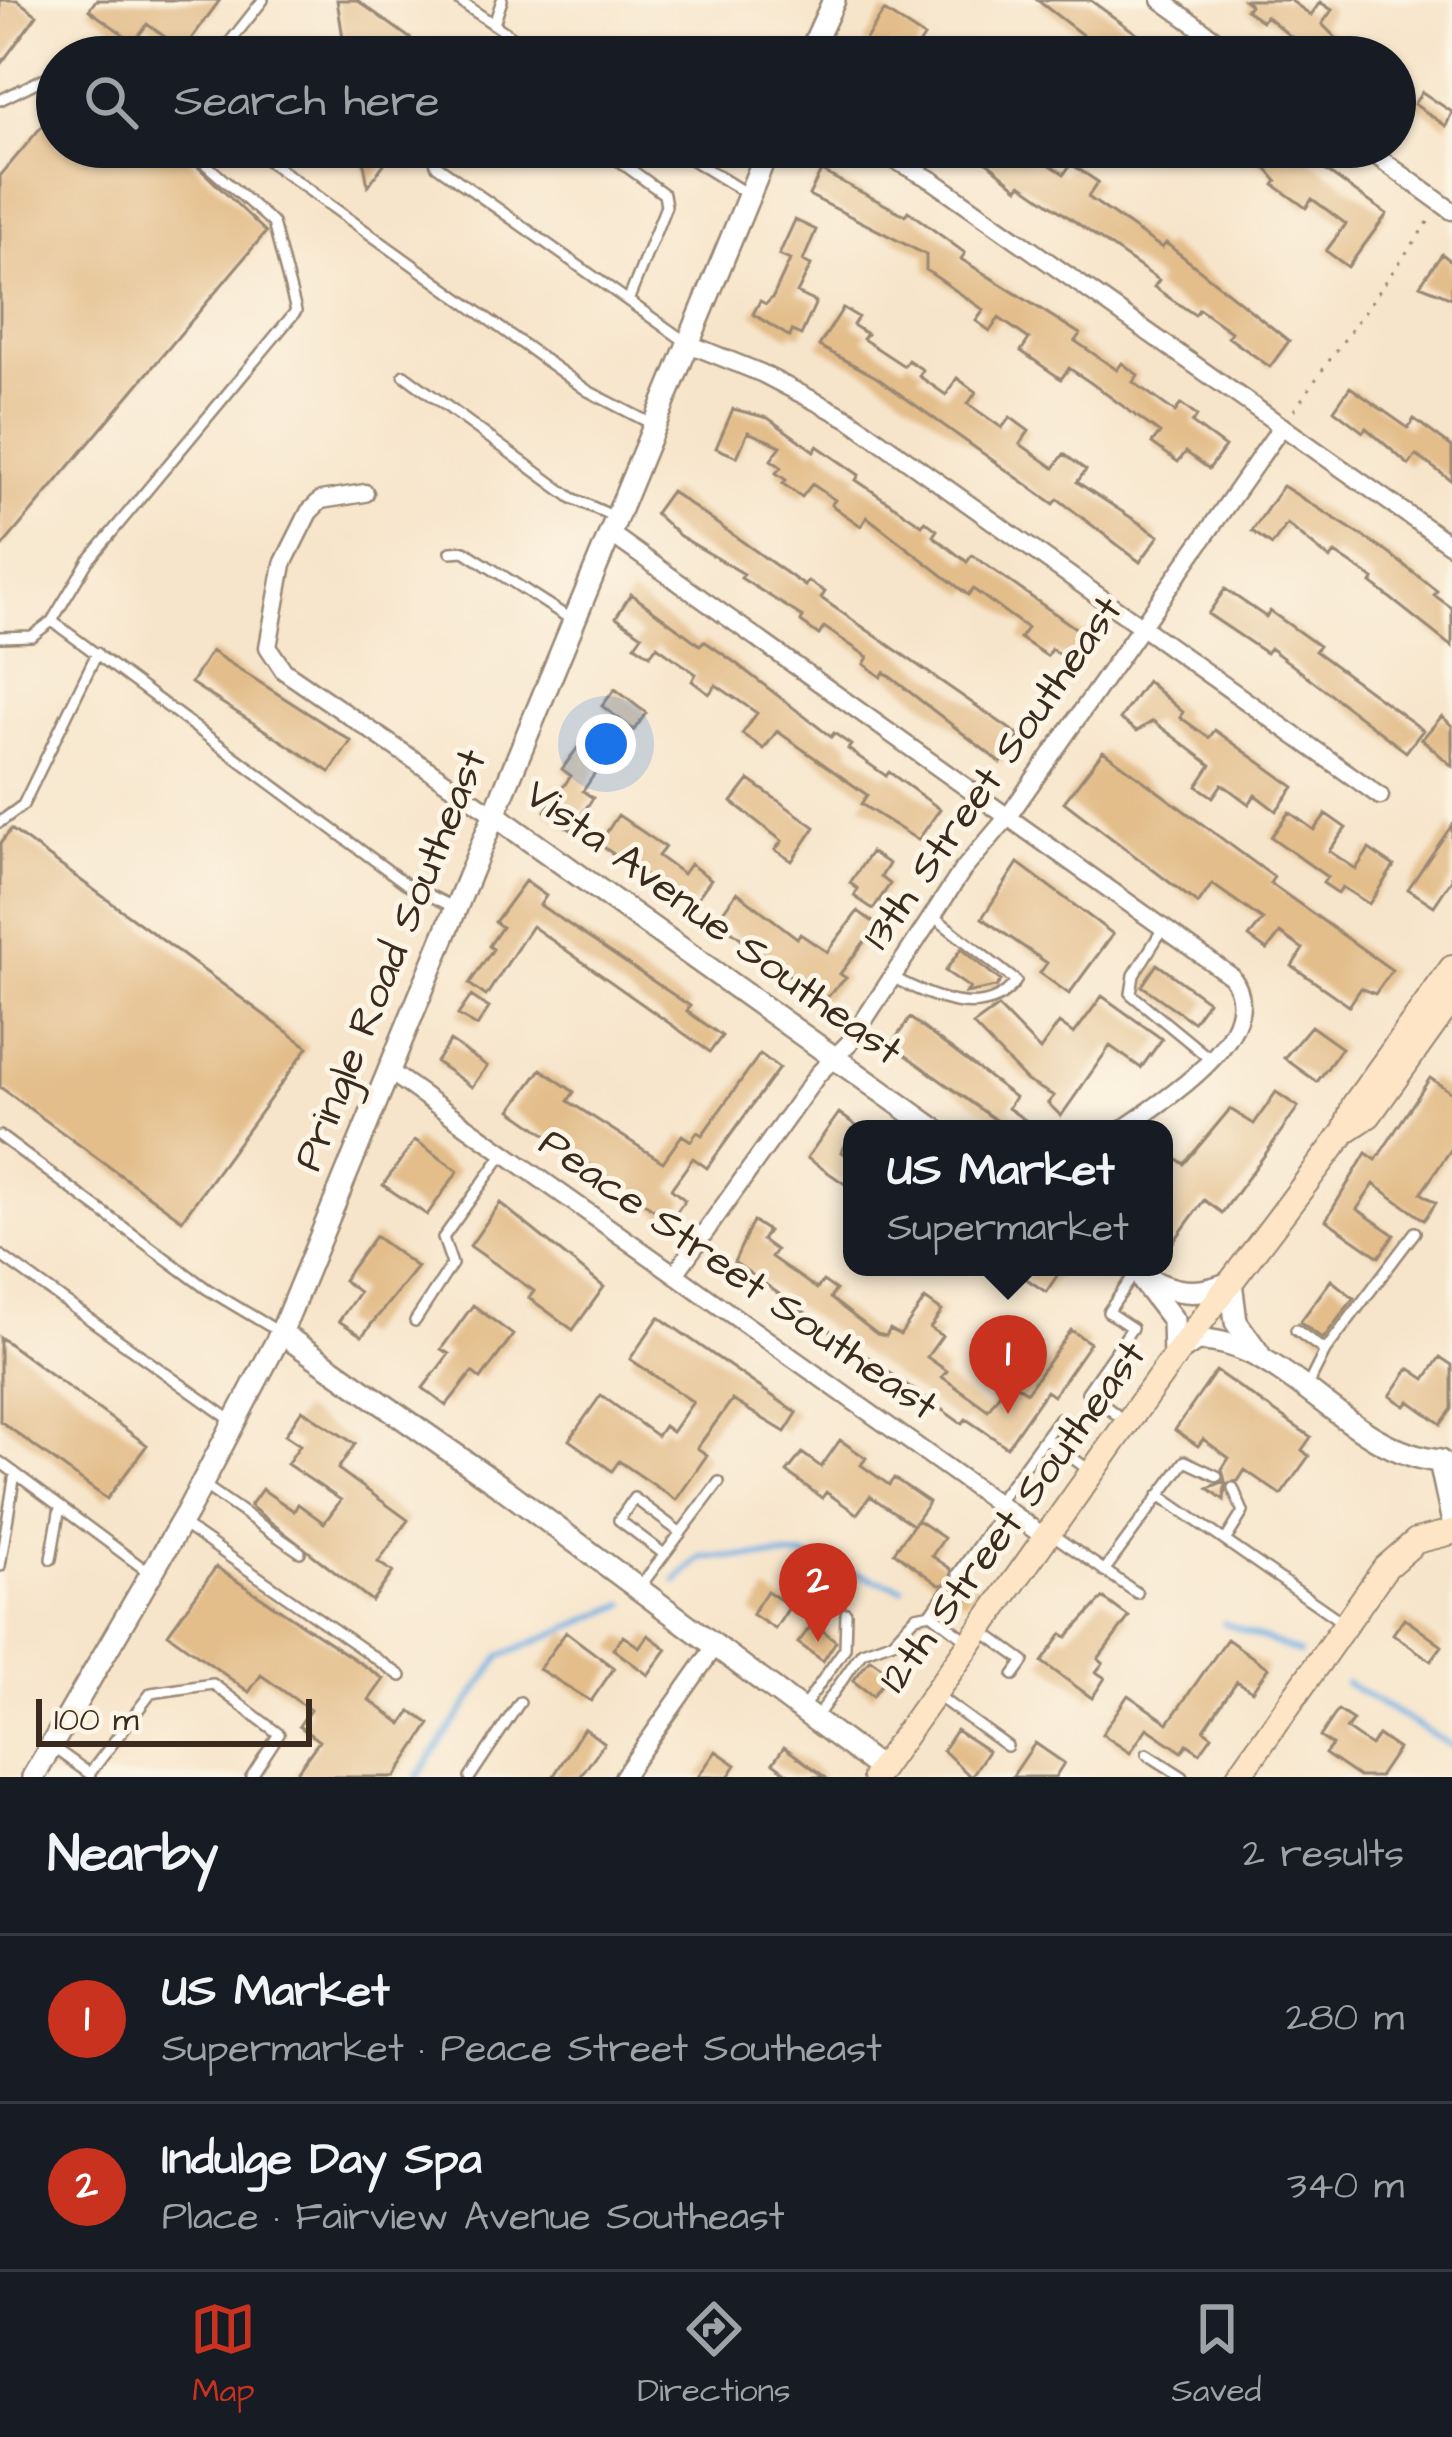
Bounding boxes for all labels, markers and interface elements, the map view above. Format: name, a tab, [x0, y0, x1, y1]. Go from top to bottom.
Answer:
search box	[36, 36, 1416, 168]
icon: search	[78, 69, 144, 135]
text: Search here	[174, 71, 440, 133]
street label: 13th Street Southeast	[849, 584, 1137, 961]
your location	[576, 714, 636, 774]
street label: Pringle Road Southeast	[280, 740, 502, 1180]
street label: Vista Avenue Southeast	[512, 766, 914, 1080]
street label: Peace Street Southeast	[527, 1115, 949, 1435]
popup	[843, 1120, 1173, 1276]
text: US Market	[887, 1140, 1114, 1202]
text: Supermarket	[887, 1202, 1129, 1256]
pin: 1	[969, 1315, 1047, 1414]
street label: 12th Street Southeast	[869, 1331, 1157, 1703]
pin: 2	[779, 1543, 857, 1642]
scale bar	[36, 1693, 312, 1746]
text: 100 m	[54, 1697, 139, 1743]
text: Nearby	[48, 1820, 218, 1891]
text: 2 results	[1243, 1828, 1404, 1882]
text: US Market	[162, 1961, 389, 2023]
text: 1	[85, 1992, 90, 2046]
text: 280 m	[1286, 1992, 1404, 2046]
text: Supermarket · Peace Street Southeast	[162, 2023, 882, 2077]
text: Indulge Day Spa	[162, 2129, 482, 2191]
text: 2	[76, 2160, 98, 2214]
text: 340 m	[1287, 2160, 1404, 2214]
text: Place · Fairview Avenue Southeast	[162, 2191, 784, 2245]
tab: Map	[190, 2296, 256, 2414]
tab: Directions	[637, 2296, 791, 2414]
tab: Saved	[1172, 2296, 1262, 2414]

